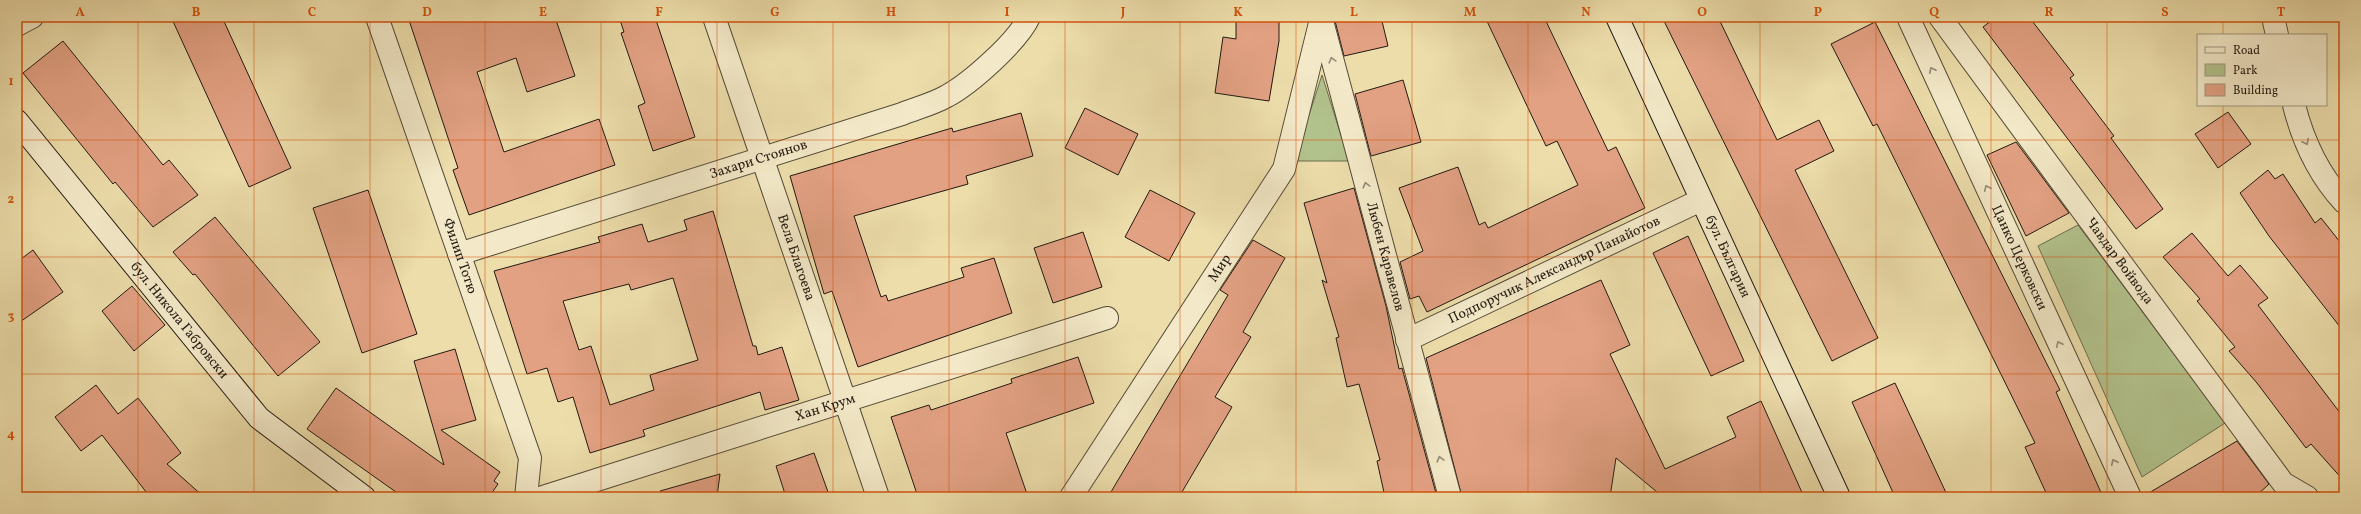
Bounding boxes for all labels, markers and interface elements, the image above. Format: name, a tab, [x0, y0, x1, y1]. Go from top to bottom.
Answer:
text: A	[75, 4, 85, 22]
text: B	[192, 4, 201, 22]
text: C	[308, 4, 316, 22]
text: D	[422, 4, 432, 22]
text: E	[539, 4, 547, 22]
text: F	[655, 4, 663, 22]
text: G	[770, 4, 780, 22]
text: H	[886, 4, 896, 22]
text: I	[1005, 4, 1010, 22]
text: J	[1120, 4, 1126, 22]
text: K	[1233, 4, 1243, 22]
text: L	[1350, 4, 1358, 22]
text: M	[1464, 4, 1477, 22]
text: N	[1581, 4, 1591, 22]
text: O	[1697, 4, 1707, 22]
text: P	[1814, 4, 1822, 22]
text: Q	[1929, 4, 1940, 22]
text: R	[2044, 4, 2054, 22]
text: S	[2161, 4, 2169, 22]
text: T	[2277, 4, 2286, 22]
legend	[2197, 34, 2327, 106]
text: Road	[2233, 43, 2260, 59]
one-way arrow	[1328, 56, 1337, 63]
text: Park	[2233, 63, 2258, 79]
one-way arrow	[1929, 66, 1937, 74]
text: 1	[8, 73, 14, 91]
text: Building	[2233, 83, 2278, 99]
street label: Захари Стоянов	[707, 135, 810, 184]
one-way arrow	[2301, 138, 2309, 145]
one-way arrow	[1362, 182, 1370, 188]
one-way arrow	[1984, 184, 1992, 192]
text: 2	[8, 191, 15, 209]
street label: Любен Каравелов	[1362, 200, 1409, 313]
street label: Цанко Церковски	[1987, 202, 2052, 314]
street label: Подпоручик Александър Панайотов	[1445, 211, 1663, 329]
street label: Вела Благоева	[773, 212, 820, 303]
street label: бул. България	[1701, 212, 1755, 301]
street label: Чавдар Войвода	[2081, 214, 2158, 308]
street label: Филип Тотю	[438, 216, 482, 297]
street label: Мир	[1204, 250, 1236, 286]
street label: бул. Никола Габровски	[126, 258, 233, 383]
text: 3	[8, 308, 15, 326]
one-way arrow	[2056, 341, 2064, 348]
street label: Хан Крум	[793, 389, 858, 426]
text: 4	[7, 426, 15, 444]
one-way arrow	[1436, 456, 1444, 463]
one-way arrow	[2111, 459, 2119, 466]

